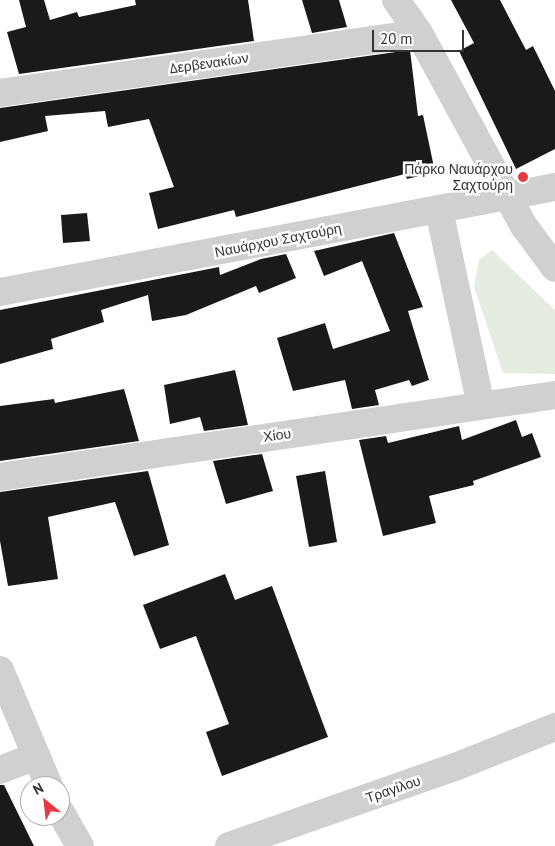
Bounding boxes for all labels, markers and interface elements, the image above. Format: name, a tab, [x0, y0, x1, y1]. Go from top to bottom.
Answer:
scale bar	[375, 20, 468, 52]
text: 20 m	[380, 29, 413, 48]
street label: Δερβενακίων	[168, 49, 250, 77]
place label: Πάρκο Ναυάρχου Σαχτούρη	[404, 161, 513, 193]
marker: Πάρκο Ναυάρχου Σαχτούρη	[517, 171, 529, 183]
street label: Ναυάρχου Σαχτούρη	[213, 219, 343, 261]
street label: Χίου	[262, 425, 292, 445]
street label: Τραγίλου	[363, 772, 423, 806]
north arrow	[20, 776, 70, 826]
text: N	[30, 779, 47, 799]

